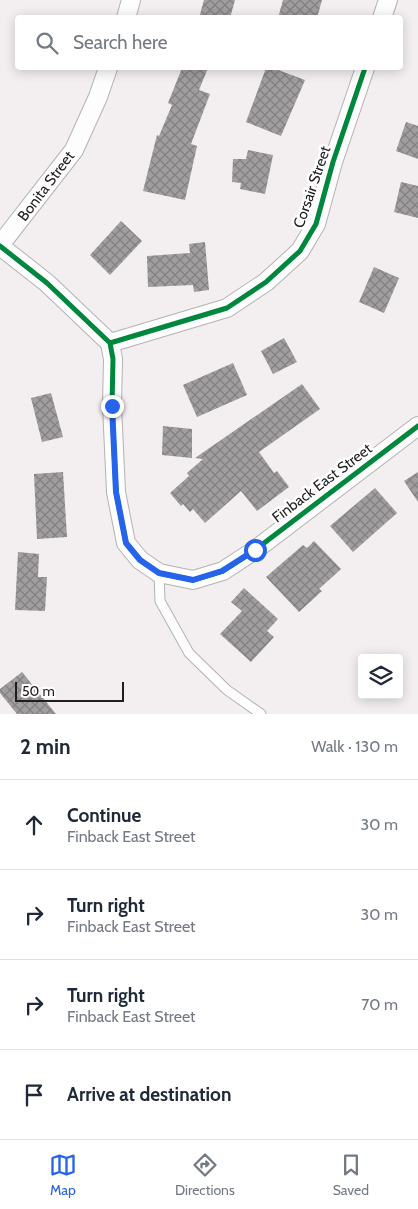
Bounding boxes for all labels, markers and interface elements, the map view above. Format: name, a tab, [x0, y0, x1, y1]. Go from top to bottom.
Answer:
search box	[15, 15, 403, 70]
icon: search	[33, 29, 61, 57]
text: Search here	[73, 31, 167, 54]
street label: Corsair Street	[290, 144, 334, 230]
street label: Bonita Street	[14, 147, 78, 225]
route end	[101, 395, 124, 418]
street label: Finback East Street	[268, 440, 376, 526]
route start	[244, 539, 267, 562]
map controls	[358, 654, 403, 699]
button: layers	[358, 654, 403, 699]
scale bar	[15, 679, 124, 702]
text: 50 m	[22, 682, 55, 700]
text: 2 min	[20, 734, 71, 759]
text: Walk · 130 m	[311, 737, 398, 756]
text: Continue	[67, 804, 141, 827]
icon: ahead	[20, 811, 48, 839]
text: 30 m	[361, 815, 398, 834]
text: Finback East Street	[67, 827, 195, 846]
text: Turn right	[67, 894, 145, 917]
icon: right	[20, 901, 48, 929]
text: 30 m	[361, 905, 398, 924]
text: Finback East Street	[67, 917, 195, 936]
text: Turn right	[67, 984, 145, 1007]
icon: right	[20, 991, 48, 1019]
text: 70 m	[361, 995, 398, 1014]
text: Finback East Street	[67, 1007, 195, 1026]
icon: arrive	[20, 1081, 48, 1109]
text: Arrive at destination	[67, 1083, 231, 1106]
tab: Map	[49, 1151, 77, 1199]
tab: Directions	[175, 1151, 235, 1199]
tab: Saved	[333, 1151, 369, 1199]

